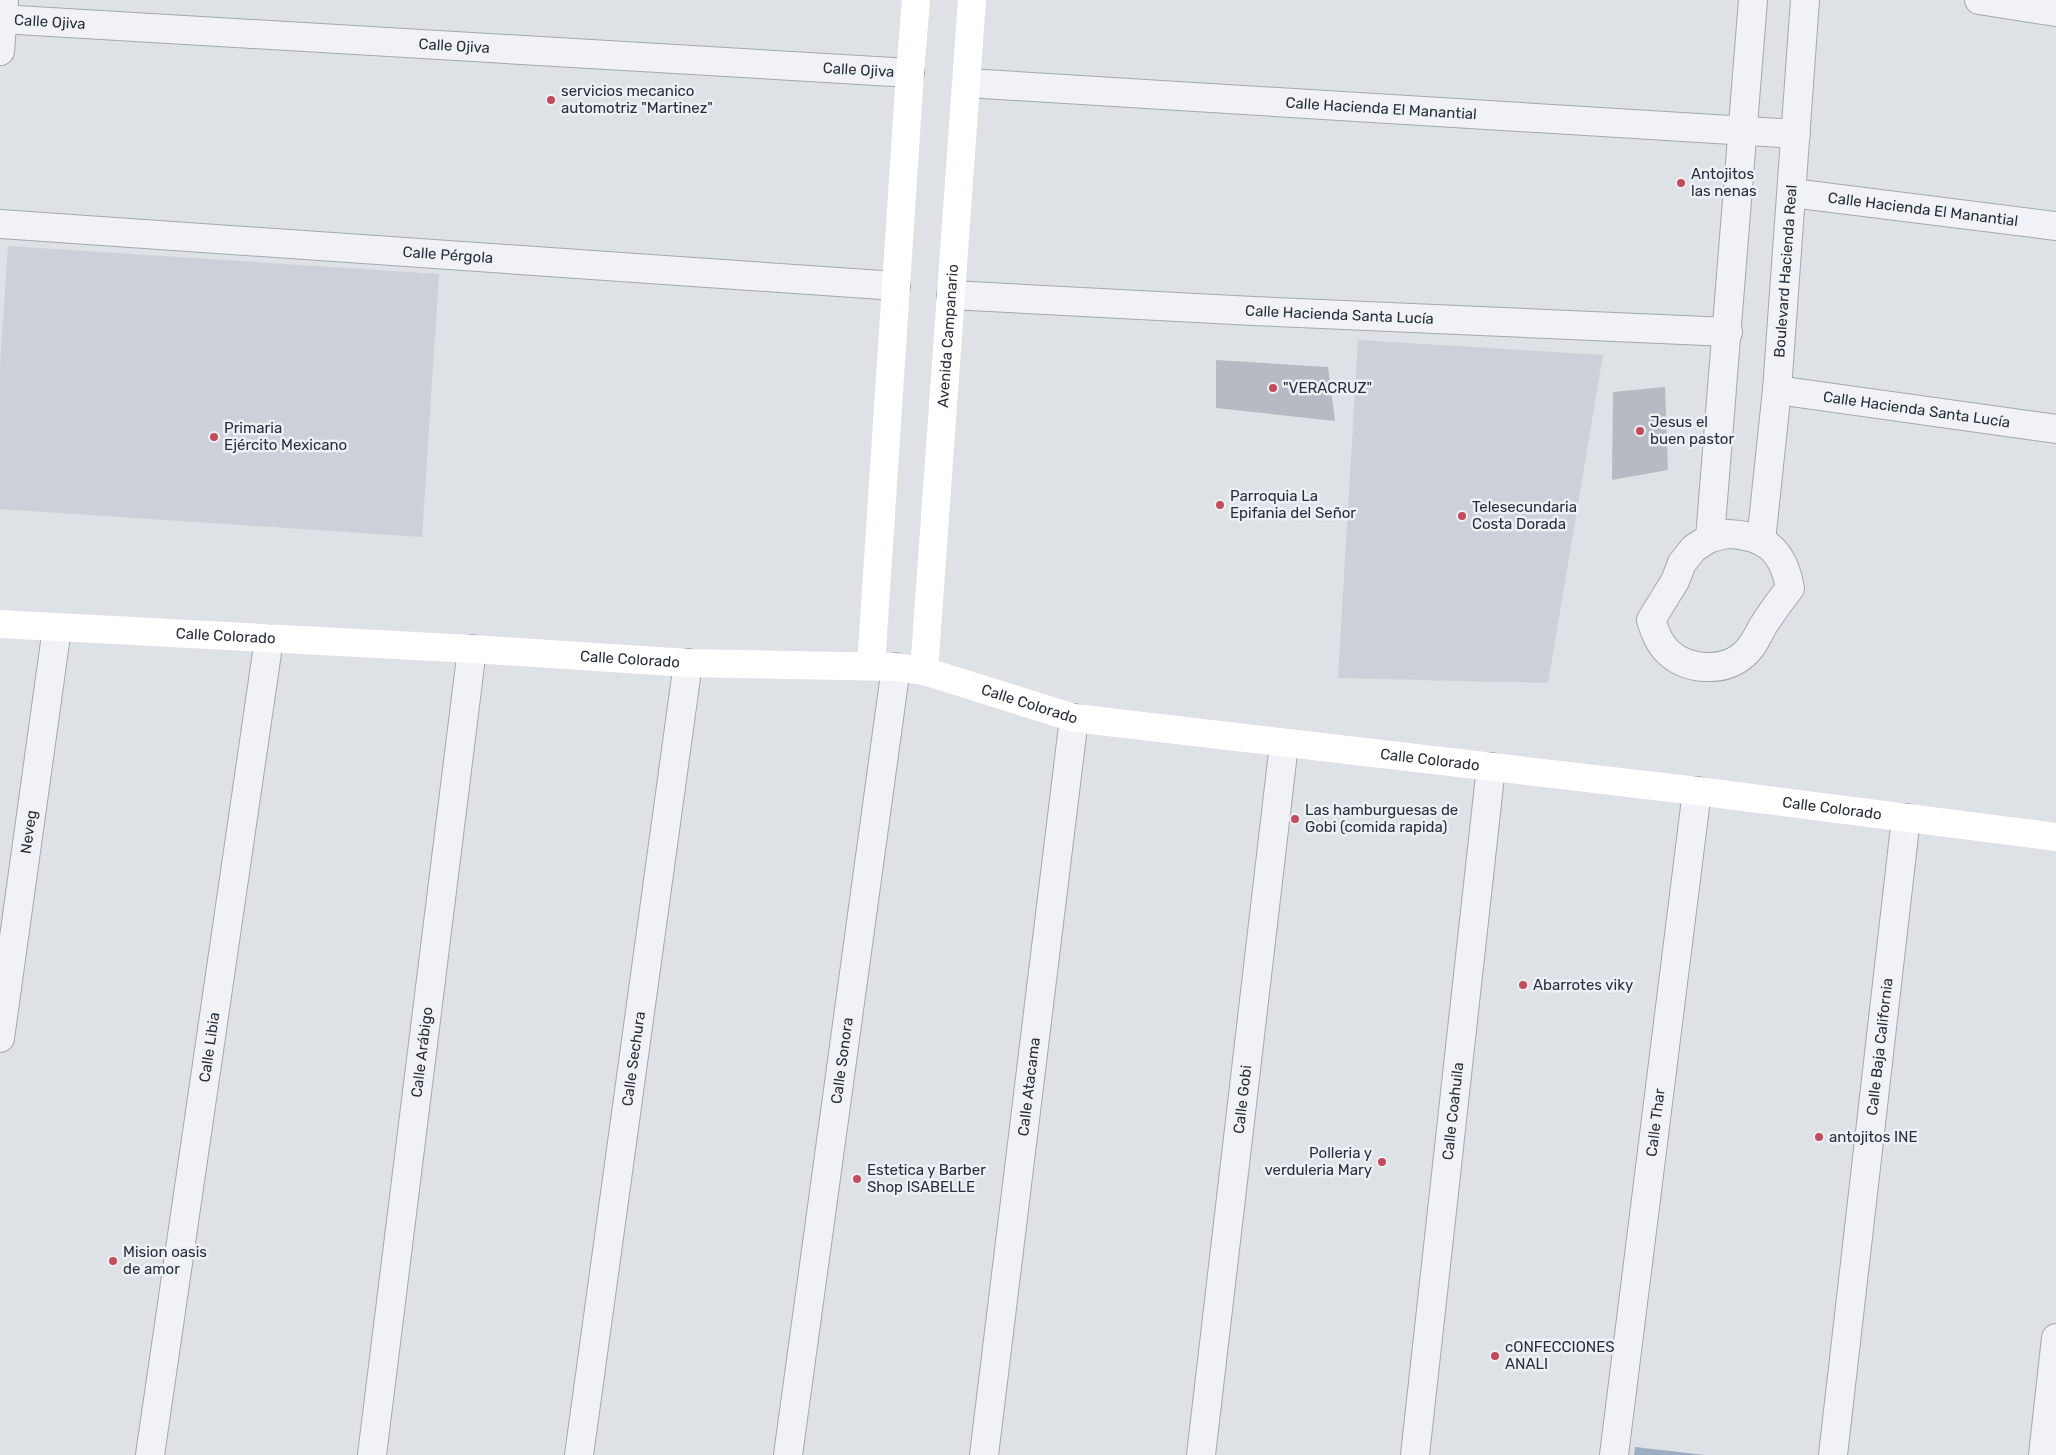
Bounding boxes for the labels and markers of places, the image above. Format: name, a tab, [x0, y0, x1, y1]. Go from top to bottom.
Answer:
place label: servicios mecanico automotriz "Martinez"	[561, 82, 713, 117]
marker: servicios mecanico automotriz "Martinez"	[545, 94, 557, 106]
place label: Antojitos las nenas	[1691, 165, 1757, 200]
marker: Antojitos las nenas	[1675, 177, 1687, 189]
place label: "VERACRUZ"	[1283, 379, 1372, 397]
marker: "VERACRUZ"	[1267, 382, 1279, 394]
place label: Jesus el buen pastor	[1650, 413, 1734, 448]
place label: Primaria Ejército Mexicano	[224, 419, 347, 454]
marker: Jesus el buen pastor	[1634, 425, 1646, 437]
marker: Primaria Ejército Mexicano	[208, 431, 220, 443]
place label: Parroquia La Epifania del Señor	[1230, 487, 1356, 522]
place label: Telesecundaria Costa Dorada	[1472, 498, 1577, 533]
marker: Parroquia La Epifania del Señor	[1214, 499, 1226, 511]
marker: Telesecundaria Costa Dorada	[1456, 510, 1468, 522]
place label: Las hamburguesas de Gobi (comida rapida)	[1305, 801, 1458, 836]
marker: Las hamburguesas de Gobi (comida rapida)	[1289, 813, 1301, 825]
place label: Abarrotes viky	[1533, 976, 1633, 994]
marker: Abarrotes viky	[1517, 979, 1529, 991]
place label: antojitos INE	[1829, 1128, 1918, 1146]
marker: antojitos INE	[1813, 1131, 1825, 1143]
place label: Polleria y verduleria Mary	[1265, 1144, 1372, 1179]
marker: Polleria y verduleria Mary	[1376, 1156, 1388, 1168]
place label: Estetica y Barber Shop ISABELLE	[867, 1161, 986, 1196]
marker: Estetica y Barber Shop ISABELLE	[851, 1173, 863, 1185]
place label: Mision oasis de amor	[123, 1243, 207, 1278]
marker: Mision oasis de amor	[107, 1255, 119, 1267]
place label: cONFECCIONES ANALI	[1505, 1338, 1615, 1373]
marker: cONFECCIONES ANALI	[1489, 1350, 1501, 1362]

